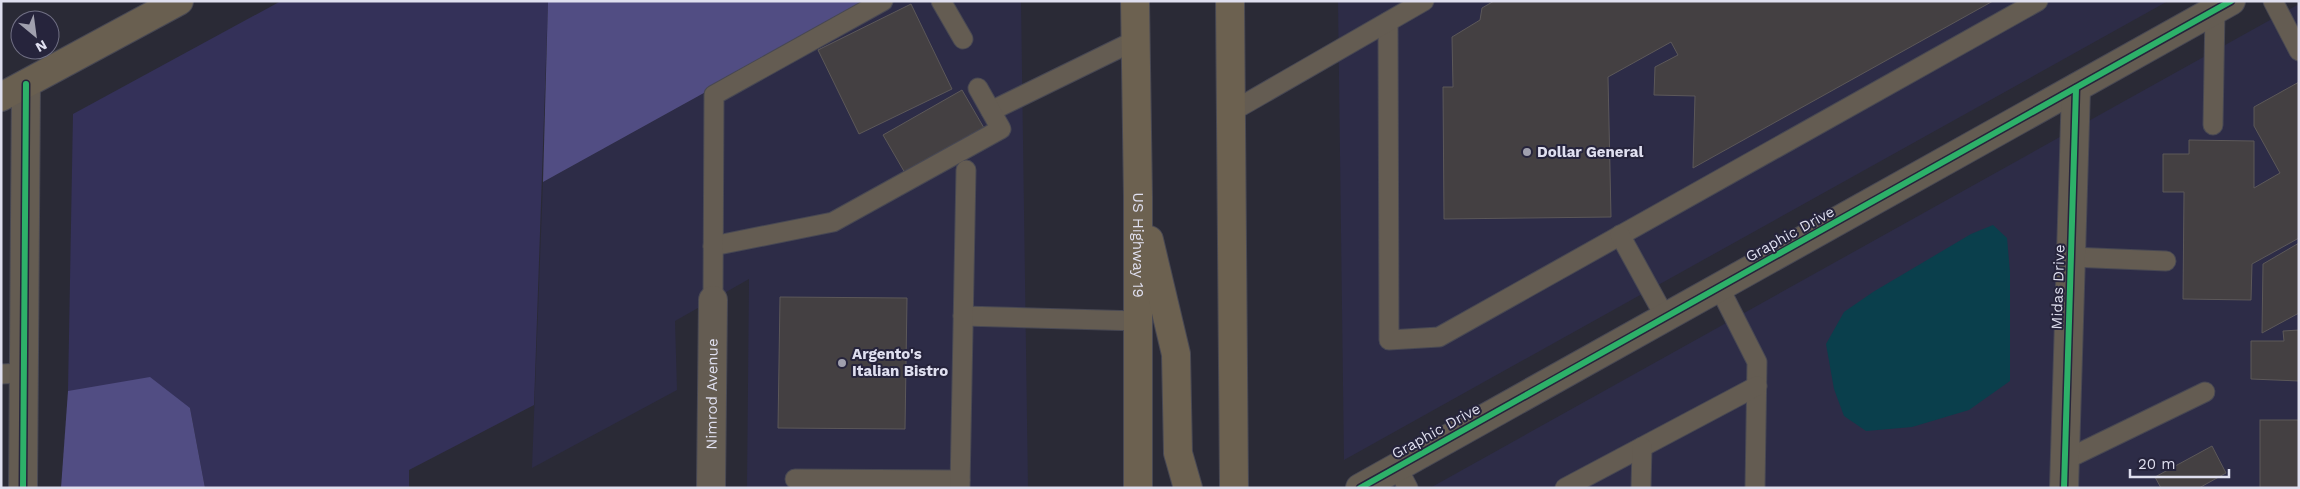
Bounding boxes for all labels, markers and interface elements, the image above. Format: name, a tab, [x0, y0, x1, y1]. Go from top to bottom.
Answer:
north arrow	[10, 10, 60, 60]
text: N	[33, 37, 50, 56]
place label: Dollar General	[1537, 143, 1643, 161]
marker: Dollar General	[1521, 146, 1533, 158]
street label: US Highway 19	[1129, 192, 1147, 298]
street label: Graphic Drive	[1742, 202, 1838, 266]
street label: Midas Drive	[2048, 244, 2068, 330]
street label: Nimrod Avenue	[702, 338, 722, 450]
place label: Argento's Italian Bistro	[852, 345, 948, 380]
marker: Argento's Italian Bistro	[836, 357, 848, 369]
street label: Graphic Drive	[1388, 399, 1484, 463]
scale bar	[2130, 446, 2229, 478]
text: 20 m	[2138, 455, 2176, 473]

